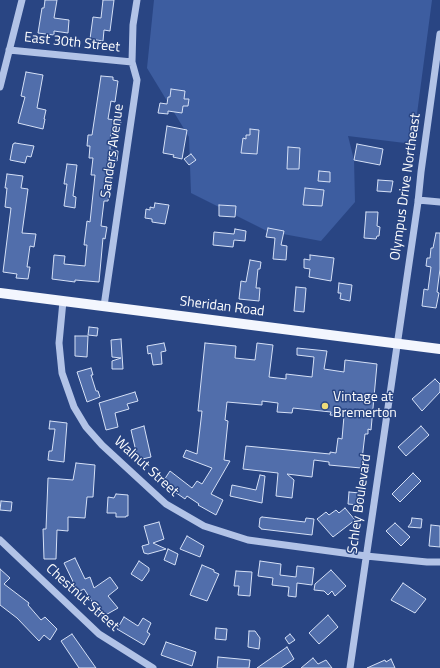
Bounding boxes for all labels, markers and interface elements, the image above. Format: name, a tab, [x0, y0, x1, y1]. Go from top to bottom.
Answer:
street label: East 30th Street	[23, 30, 121, 56]
street label: Sanders Avenue	[98, 103, 128, 199]
street label: Olympus Drive Northeast	[387, 112, 425, 262]
street label: Sheridan Road	[179, 293, 265, 321]
place label: Vintage at Bremerton	[333, 390, 397, 422]
marker: Vintage at Bremerton	[320, 401, 330, 411]
street label: Walnut Street	[110, 433, 182, 501]
street label: Schley Boulevard	[345, 453, 375, 555]
street label: Chestnut Street	[42, 561, 122, 635]

